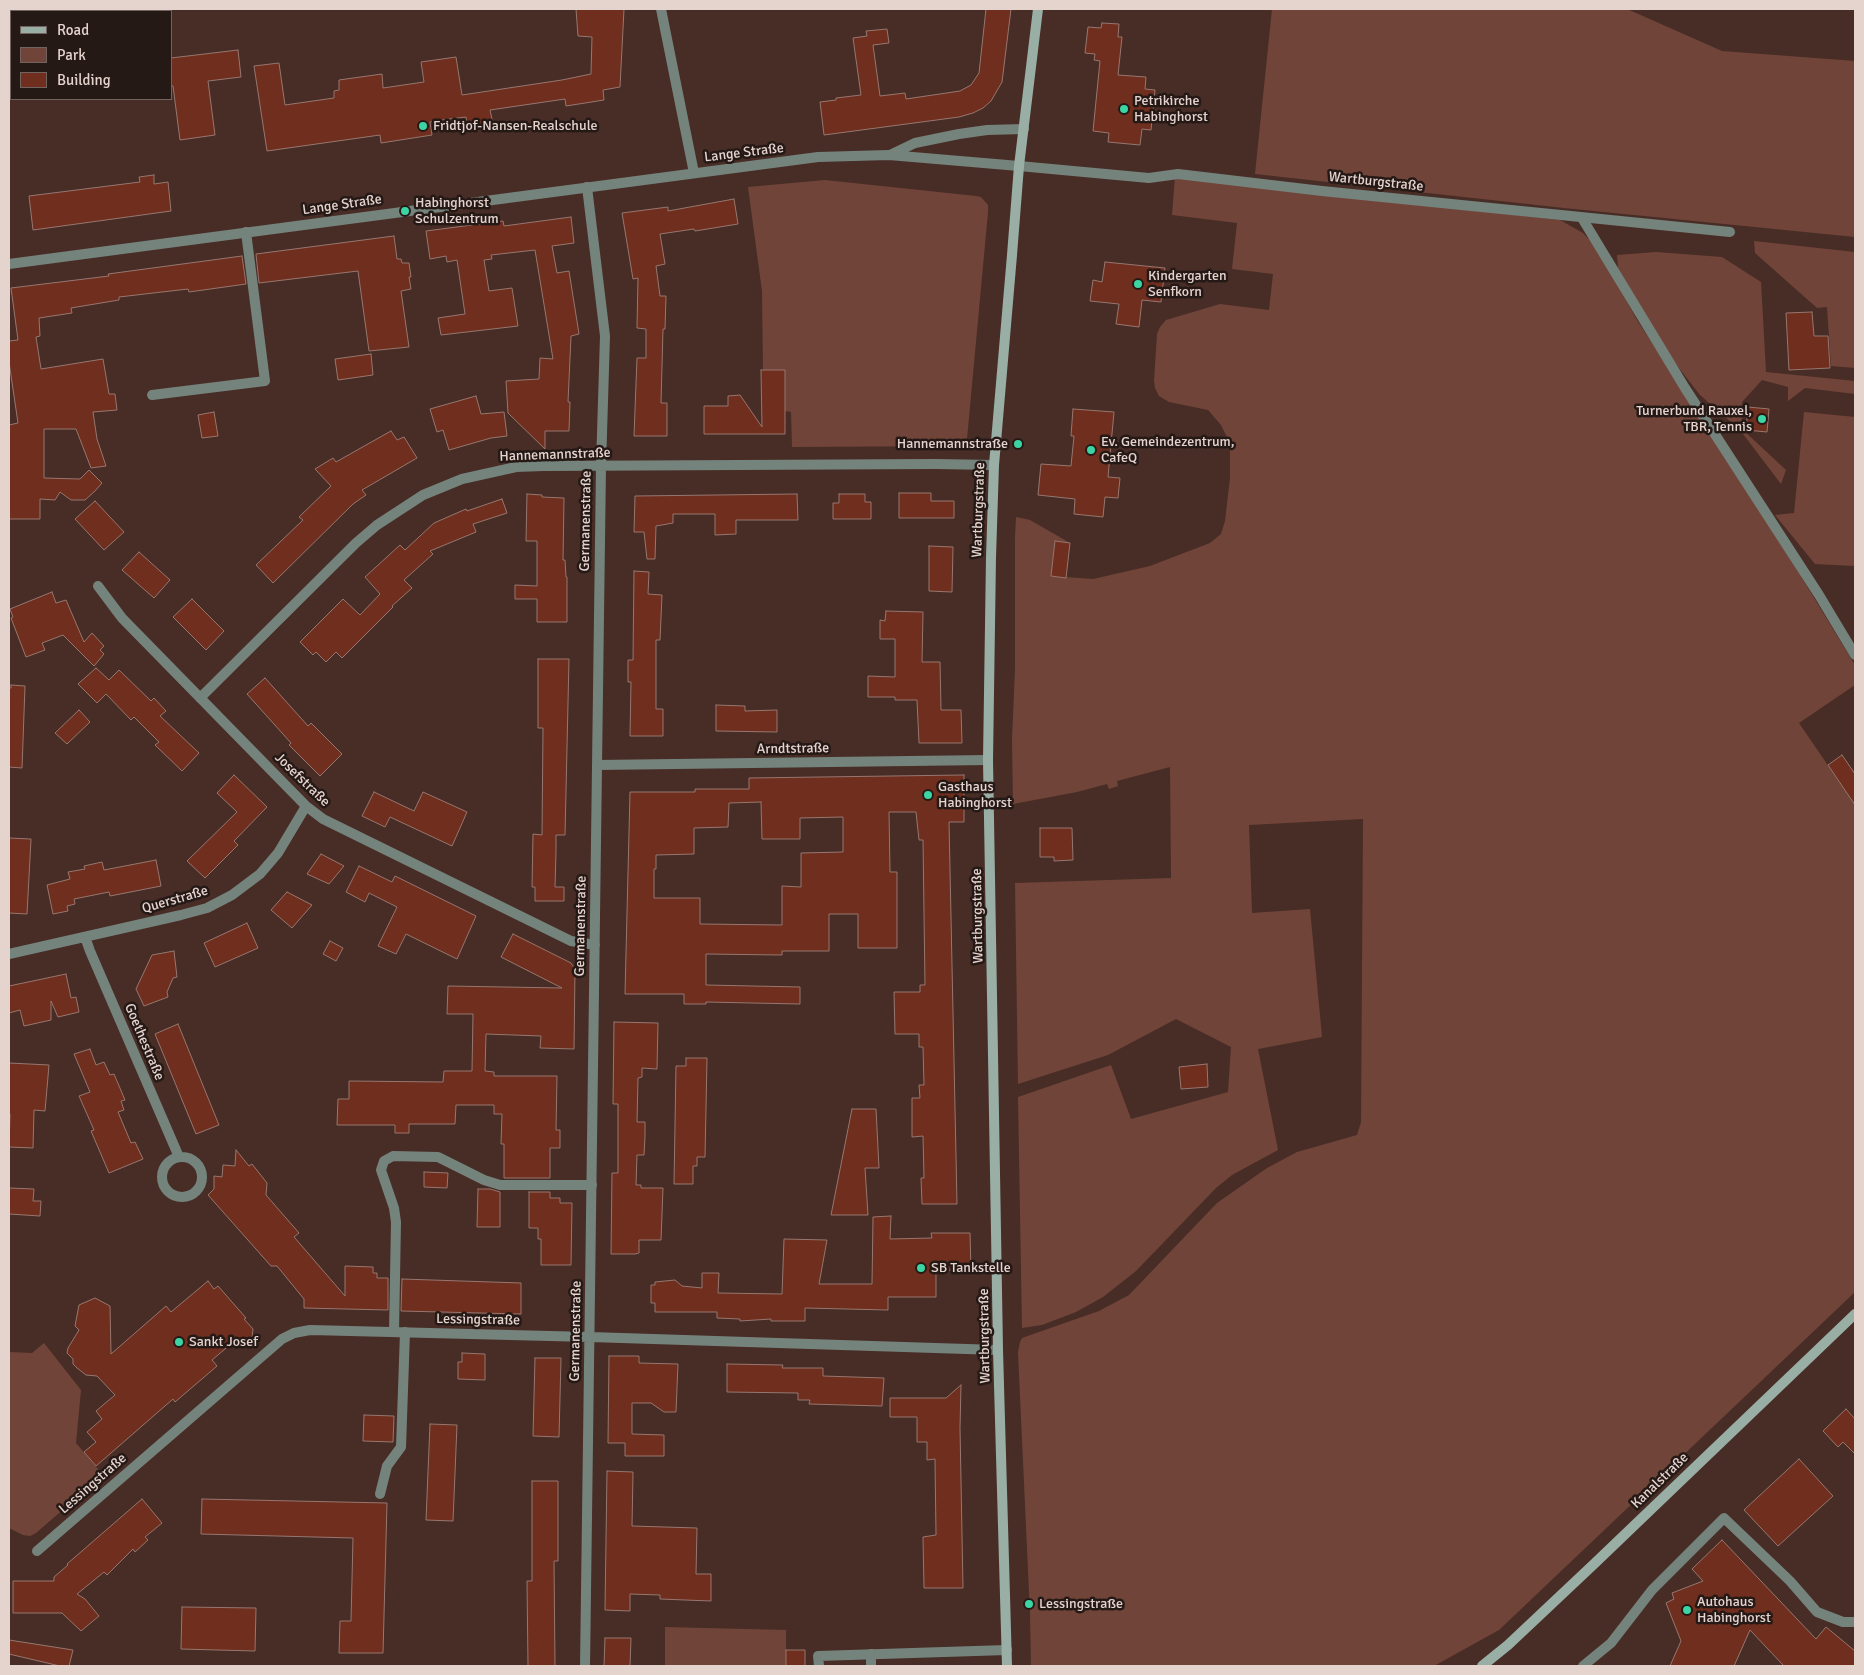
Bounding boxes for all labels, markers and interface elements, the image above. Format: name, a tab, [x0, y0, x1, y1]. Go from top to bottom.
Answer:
legend	[10, 10, 172, 100]
text: Road	[57, 21, 89, 39]
text: Park	[57, 46, 86, 64]
text: Building	[57, 71, 111, 89]
place label: Petrikirche Habinghorst	[1134, 93, 1208, 125]
marker: Petrikirche Habinghorst	[1118, 103, 1130, 115]
place label: Fridtjof-Nansen-Realschule	[433, 118, 598, 134]
marker: Fridtjof-Nansen-Realschule	[417, 120, 429, 132]
street label: Lange Straße	[703, 140, 785, 166]
street label: Wartburgstraße	[1328, 169, 1424, 195]
street label: Lange Straße	[301, 191, 383, 219]
place label: Habinghorst Schulzentrum	[415, 195, 499, 228]
marker: Habinghorst Schulzentrum	[399, 205, 411, 217]
place label: Kindergarten Senfkorn	[1148, 268, 1227, 300]
marker: Kindergarten Senfkorn	[1132, 278, 1144, 290]
place label: Turnerbund Rauxel, TBR, Tennis	[1636, 403, 1752, 436]
marker: Turnerbund Rauxel, TBR, Tennis	[1756, 413, 1768, 425]
place label: Ev. Gemeindezentrum, CafeQ	[1101, 434, 1234, 467]
place label: Hannemannstraße	[897, 436, 1008, 452]
marker: Hannemannstraße	[1012, 438, 1024, 450]
marker: Ev. Gemeindezentrum, CafeQ	[1085, 444, 1097, 456]
street label: Hannemannstraße	[499, 445, 611, 465]
street label: Wartburgstraße	[969, 462, 989, 558]
street label: Germanenstraße	[577, 471, 595, 571]
street label: Arndtstraße	[757, 740, 829, 758]
street label: Josefstraße	[271, 750, 333, 810]
place label: Gasthaus Habinghorst	[938, 779, 1012, 812]
marker: Gasthaus Habinghorst	[922, 789, 934, 801]
street label: Wartburgstraße	[969, 868, 987, 964]
street label: Germanenstraße	[572, 876, 590, 976]
street label: Querstraße	[140, 883, 210, 917]
street label: Goethestraße	[120, 1001, 168, 1083]
place label: SB Tankstelle	[931, 1260, 1011, 1276]
marker: SB Tankstelle	[915, 1262, 927, 1274]
street label: Germanenstraße	[567, 1281, 585, 1381]
street label: Wartburgstraße	[976, 1288, 994, 1384]
street label: Lessingstraße	[436, 1311, 520, 1329]
place label: Sankt Josef	[189, 1334, 258, 1350]
marker: Sankt Josef	[173, 1336, 185, 1348]
street label: Lessingstraße	[56, 1450, 130, 1518]
street label: Kanalstraße	[1628, 1450, 1692, 1512]
place label: Autohaus Habinghorst	[1697, 1594, 1771, 1626]
place label: Lessingstraße	[1039, 1596, 1123, 1612]
marker: Lessingstraße	[1023, 1598, 1035, 1610]
marker: Autohaus Habinghorst	[1681, 1604, 1693, 1616]

